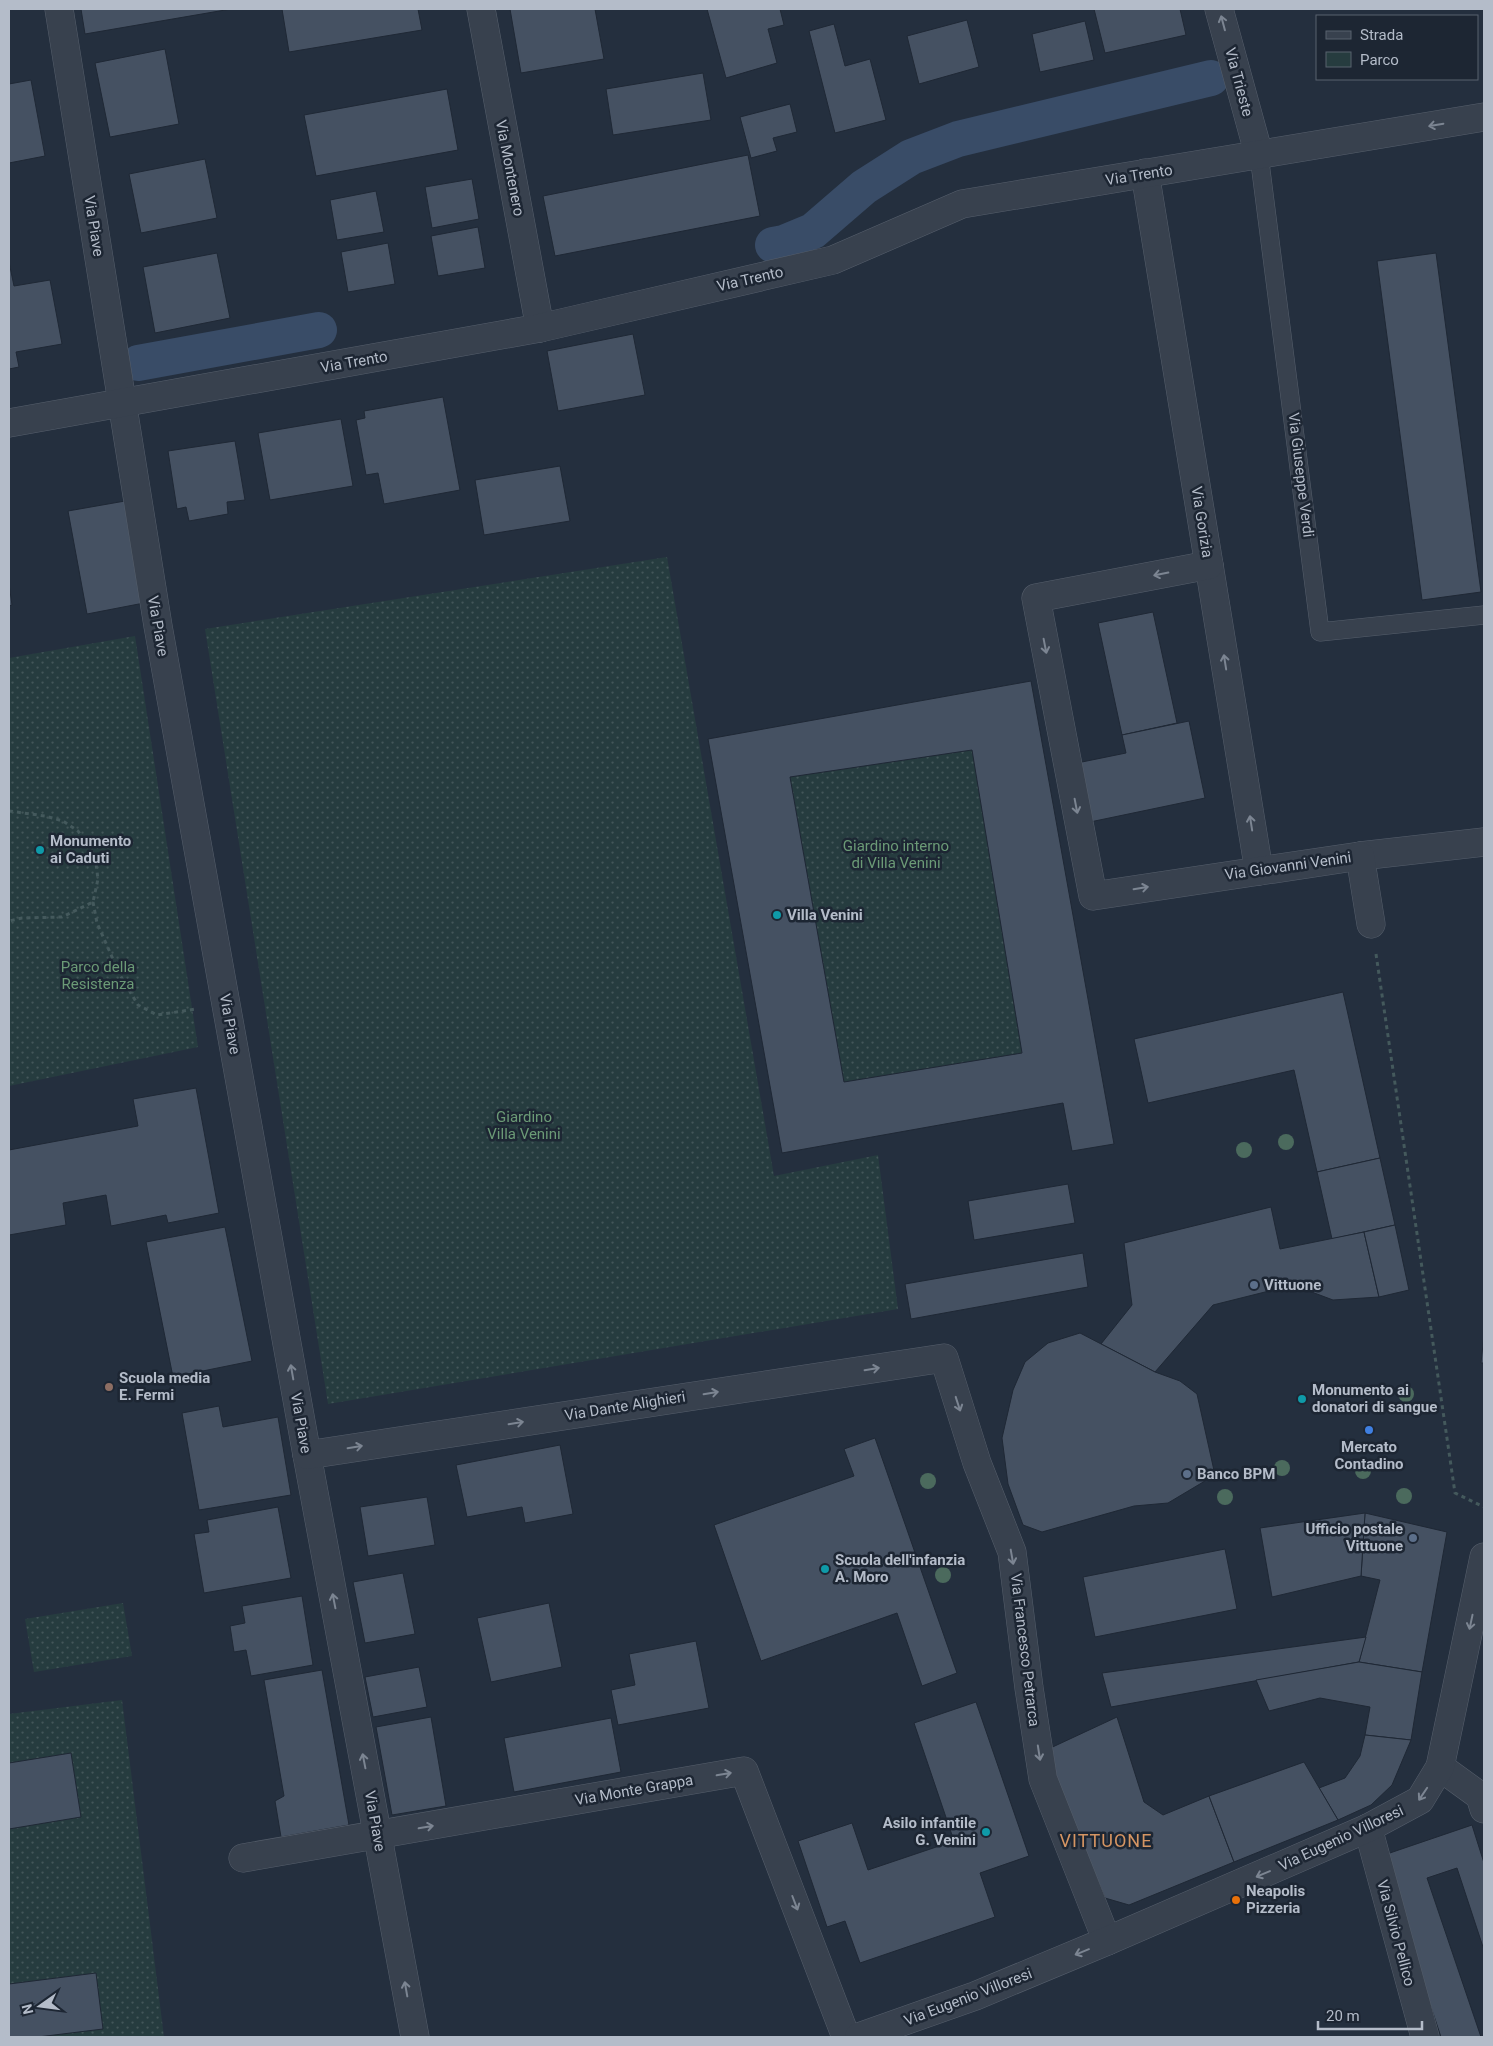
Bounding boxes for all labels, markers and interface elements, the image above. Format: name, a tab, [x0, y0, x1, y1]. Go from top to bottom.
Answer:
legend	[1316, 15, 1478, 80]
one-way arrow	[1218, 16, 1228, 32]
text: Strada	[1360, 26, 1403, 44]
street label: Via Trieste	[1221, 46, 1257, 118]
text: Parco	[1360, 51, 1399, 69]
street label: Via Montenero	[492, 118, 528, 218]
one-way arrow	[1429, 120, 1445, 130]
street label: Via Trento	[1104, 161, 1174, 189]
street label: Via Piave	[80, 194, 108, 258]
street label: Via Trento	[715, 263, 785, 295]
street label: Via Trento	[319, 347, 389, 377]
street label: Via Giuseppe Verdi	[1284, 412, 1318, 538]
street label: Via Gorizia	[1187, 485, 1217, 559]
one-way arrow	[1154, 570, 1170, 580]
street label: Via Piave	[144, 594, 172, 658]
one-way arrow	[1041, 638, 1050, 654]
one-way arrow	[1219, 654, 1229, 670]
one-way arrow	[1071, 797, 1081, 813]
one-way arrow	[1245, 815, 1255, 831]
place label: Monumento ai Caduti	[50, 832, 131, 867]
park label: Giardino interno di Villa Venini	[843, 837, 949, 872]
marker: Monumento ai Caduti	[34, 844, 46, 856]
street label: Via Giovanni Venini	[1224, 848, 1352, 884]
one-way arrow	[1133, 883, 1149, 893]
place label: Villa Venini	[787, 906, 863, 924]
marker: Villa Venini	[771, 909, 783, 921]
park label: Parco della Resistenza	[61, 958, 135, 993]
street label: Via Piave	[216, 992, 244, 1056]
park label: Giardino Villa Venini	[487, 1108, 561, 1143]
place label: Vittuone	[1264, 1276, 1321, 1294]
marker: Vittuone	[1248, 1279, 1260, 1291]
one-way arrow	[864, 1364, 880, 1374]
one-way arrow	[287, 1365, 297, 1381]
place label: Scuola media E. Fermi	[119, 1369, 210, 1404]
marker: Scuola media E. Fermi	[103, 1381, 115, 1393]
place label: Monumento ai donatori di sangue	[1312, 1381, 1437, 1416]
street label: Via Dante Alighieri	[563, 1388, 687, 1424]
one-way arrow	[703, 1388, 719, 1398]
street label: Via Piave	[287, 1391, 315, 1455]
marker: Monumento ai donatori di sangue	[1296, 1393, 1308, 1405]
one-way arrow	[954, 1396, 964, 1412]
one-way arrow	[508, 1418, 524, 1428]
marker: Mercato Contadino	[1363, 1424, 1375, 1436]
place label: Mercato Contadino	[1334, 1438, 1404, 1473]
one-way arrow	[347, 1442, 363, 1452]
place label: Banco BPM	[1197, 1465, 1275, 1483]
marker: Banco BPM	[1181, 1468, 1193, 1480]
place label: Ufficio postale Vittuone	[1305, 1520, 1403, 1555]
marker: Ufficio postale Vittuone	[1407, 1532, 1419, 1544]
one-way arrow	[1008, 1549, 1018, 1565]
place label: Scuola dell'infanzia A. Moro	[835, 1551, 965, 1586]
marker: Scuola dell'infanzia A. Moro	[819, 1563, 831, 1575]
street label: Via Francesco Petrarca	[1007, 1572, 1043, 1728]
one-way arrow	[329, 1593, 339, 1609]
one-way arrow	[1465, 1614, 1475, 1630]
one-way arrow	[1034, 1744, 1044, 1760]
one-way arrow	[358, 1753, 368, 1769]
one-way arrow	[715, 1769, 731, 1779]
street label: Via Monte Grappa	[573, 1771, 695, 1809]
one-way arrow	[1418, 1787, 1428, 1801]
street label: Via Piave	[361, 1789, 389, 1853]
street label: Via Eugenio Villoresi	[1276, 1801, 1406, 1875]
place label: Asilo infantile G. Venini	[883, 1814, 976, 1849]
one-way arrow	[417, 1821, 433, 1831]
marker: Asilo infantile G. Venini	[980, 1826, 992, 1838]
district label: VITTUONE	[1060, 1830, 1152, 1851]
one-way arrow	[1256, 1869, 1271, 1879]
street label: Via Silvio Pellico	[1373, 1878, 1419, 1988]
place label: Neapolis Pizzeria	[1246, 1882, 1306, 1917]
marker: Neapolis Pizzeria	[1230, 1894, 1242, 1906]
one-way arrow	[791, 1895, 800, 1910]
one-way arrow	[1075, 1947, 1090, 1957]
street label: Via Eugenio Villoresi	[901, 1964, 1035, 2030]
north arrow	[15, 1981, 65, 2031]
one-way arrow	[400, 1982, 410, 1998]
scale bar	[1318, 1998, 1422, 2030]
text: N	[18, 2002, 36, 2016]
text: 20 m	[1326, 2007, 1360, 2025]

